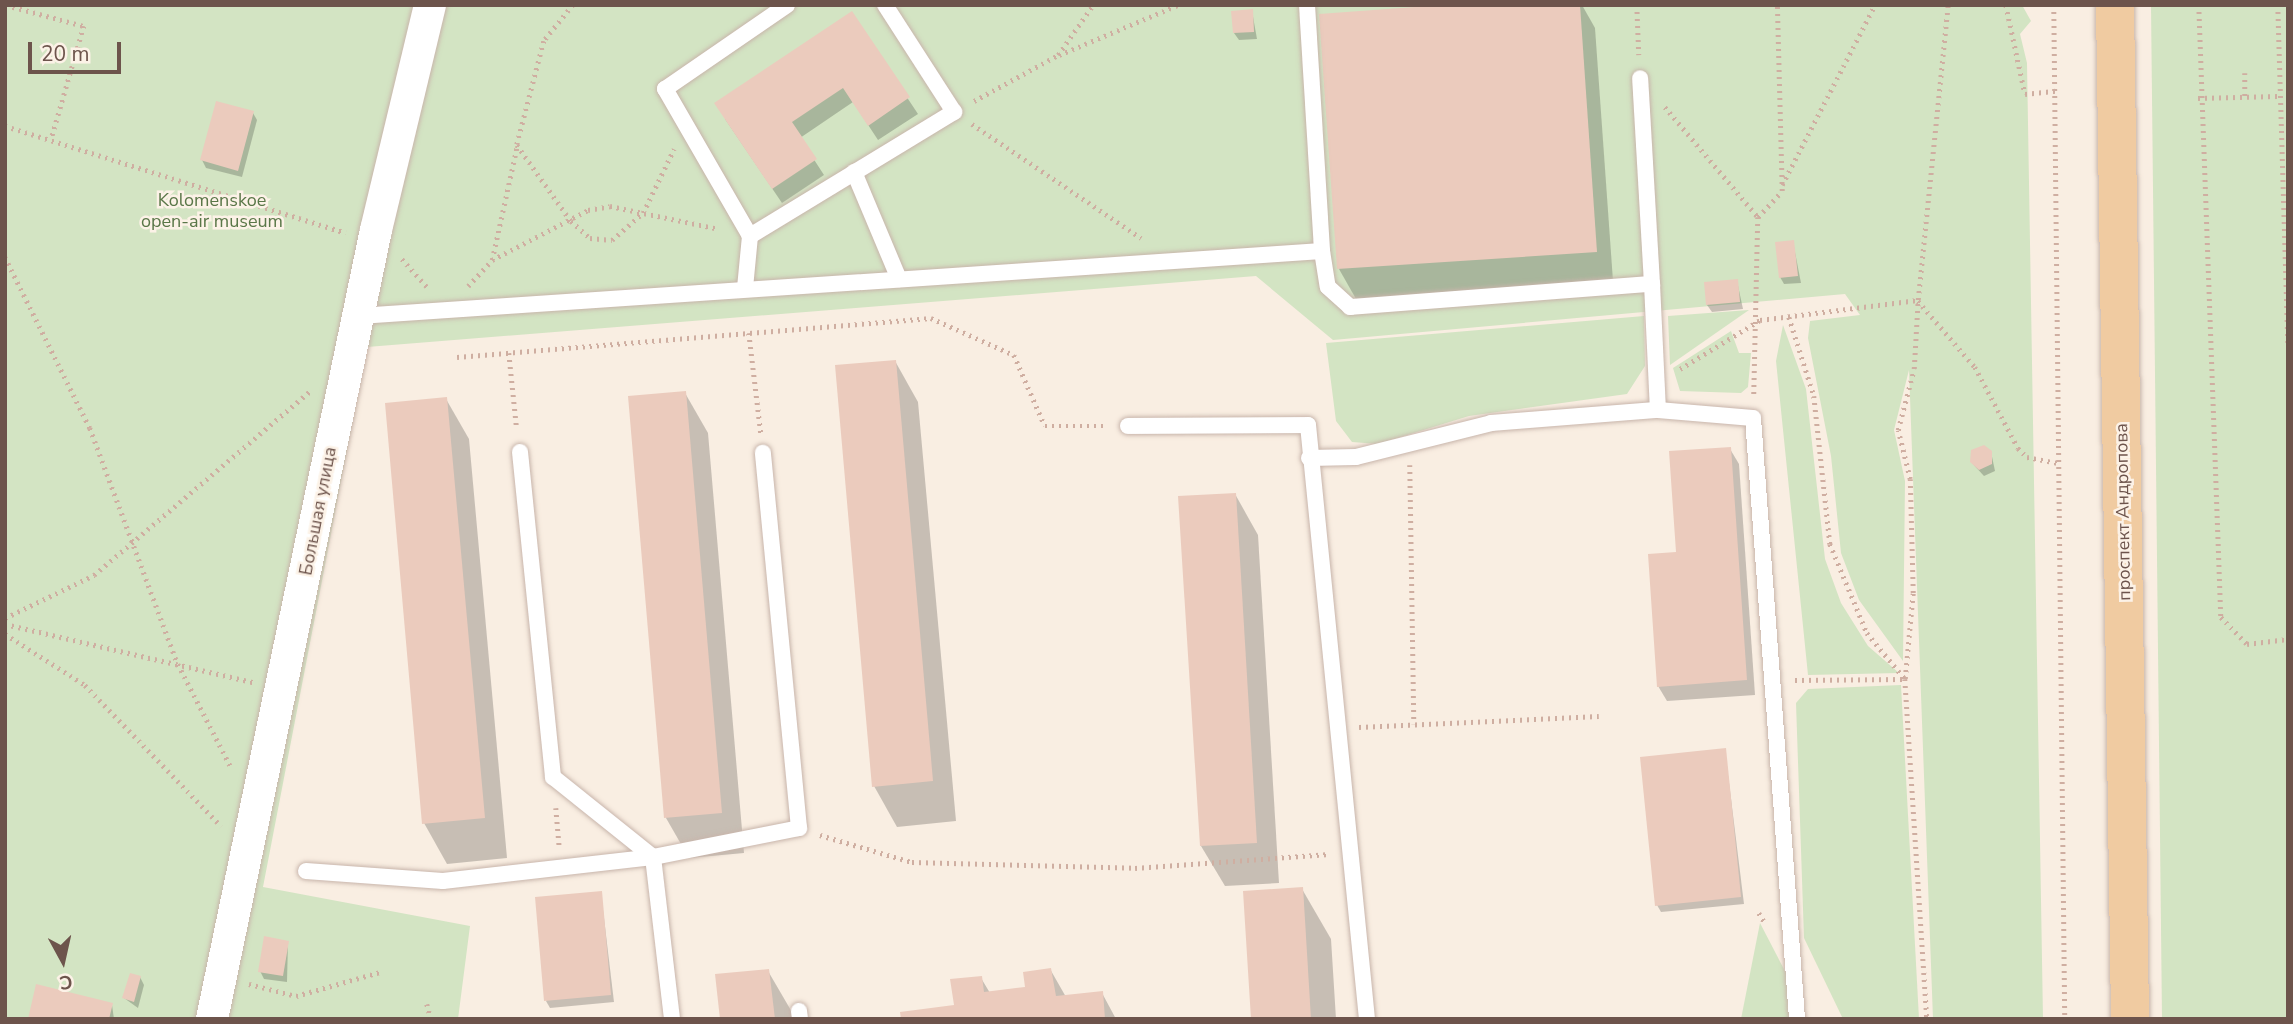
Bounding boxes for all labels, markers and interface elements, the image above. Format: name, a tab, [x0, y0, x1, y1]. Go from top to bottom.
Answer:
scale bar	[32, 28, 124, 72]
text: 20 m	[41, 40, 90, 68]
park label: Kolomenskoe open-air museum	[141, 190, 283, 232]
street label: проспект Андропова	[2111, 423, 2135, 601]
street label: Большая улица	[295, 445, 341, 577]
north arrow	[28, 926, 98, 996]
text: С	[58, 968, 74, 996]

